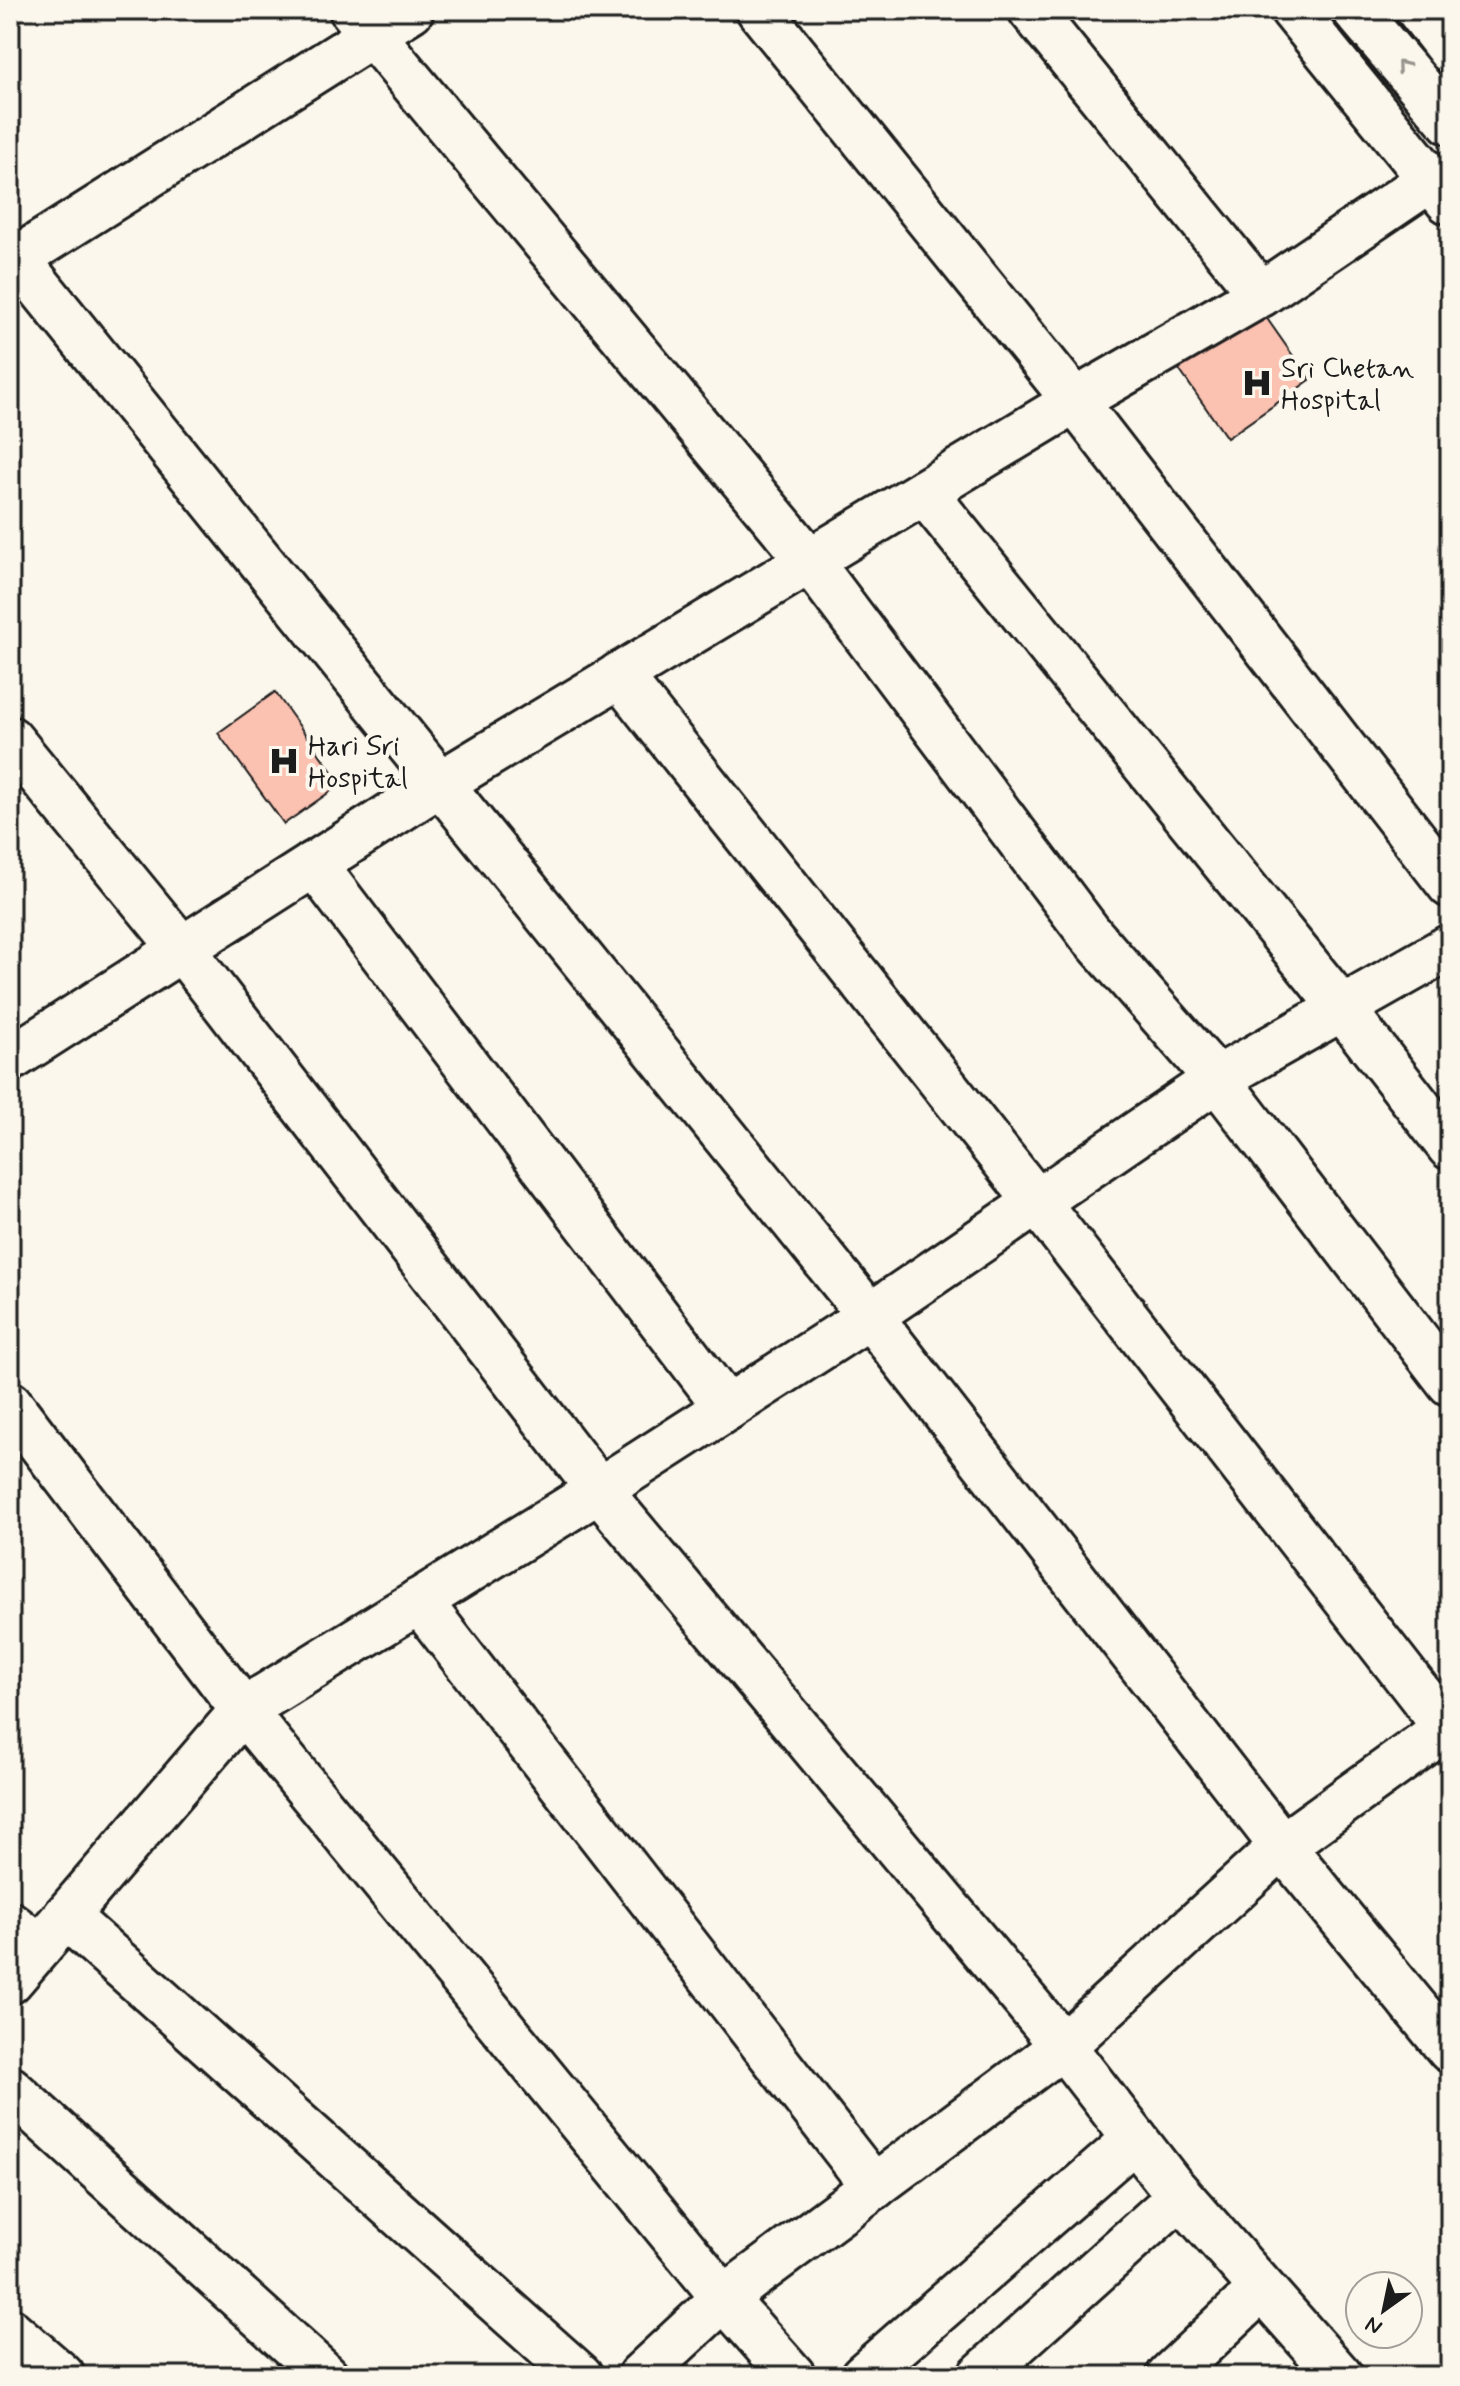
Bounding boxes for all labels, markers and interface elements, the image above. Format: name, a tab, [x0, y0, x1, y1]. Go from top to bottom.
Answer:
one-way arrow	[1397, 61, 1412, 76]
place label: Sri Chetan Hospital	[1281, 351, 1414, 420]
hospital icon: Sri Chetan Hospital	[1240, 366, 1274, 400]
place label: Hari Sri Hospital	[308, 729, 408, 798]
hospital icon: Hari Sri Hospital	[267, 744, 301, 778]
north arrow	[1344, 2270, 1424, 2350]
text: N	[1360, 2309, 1388, 2341]

